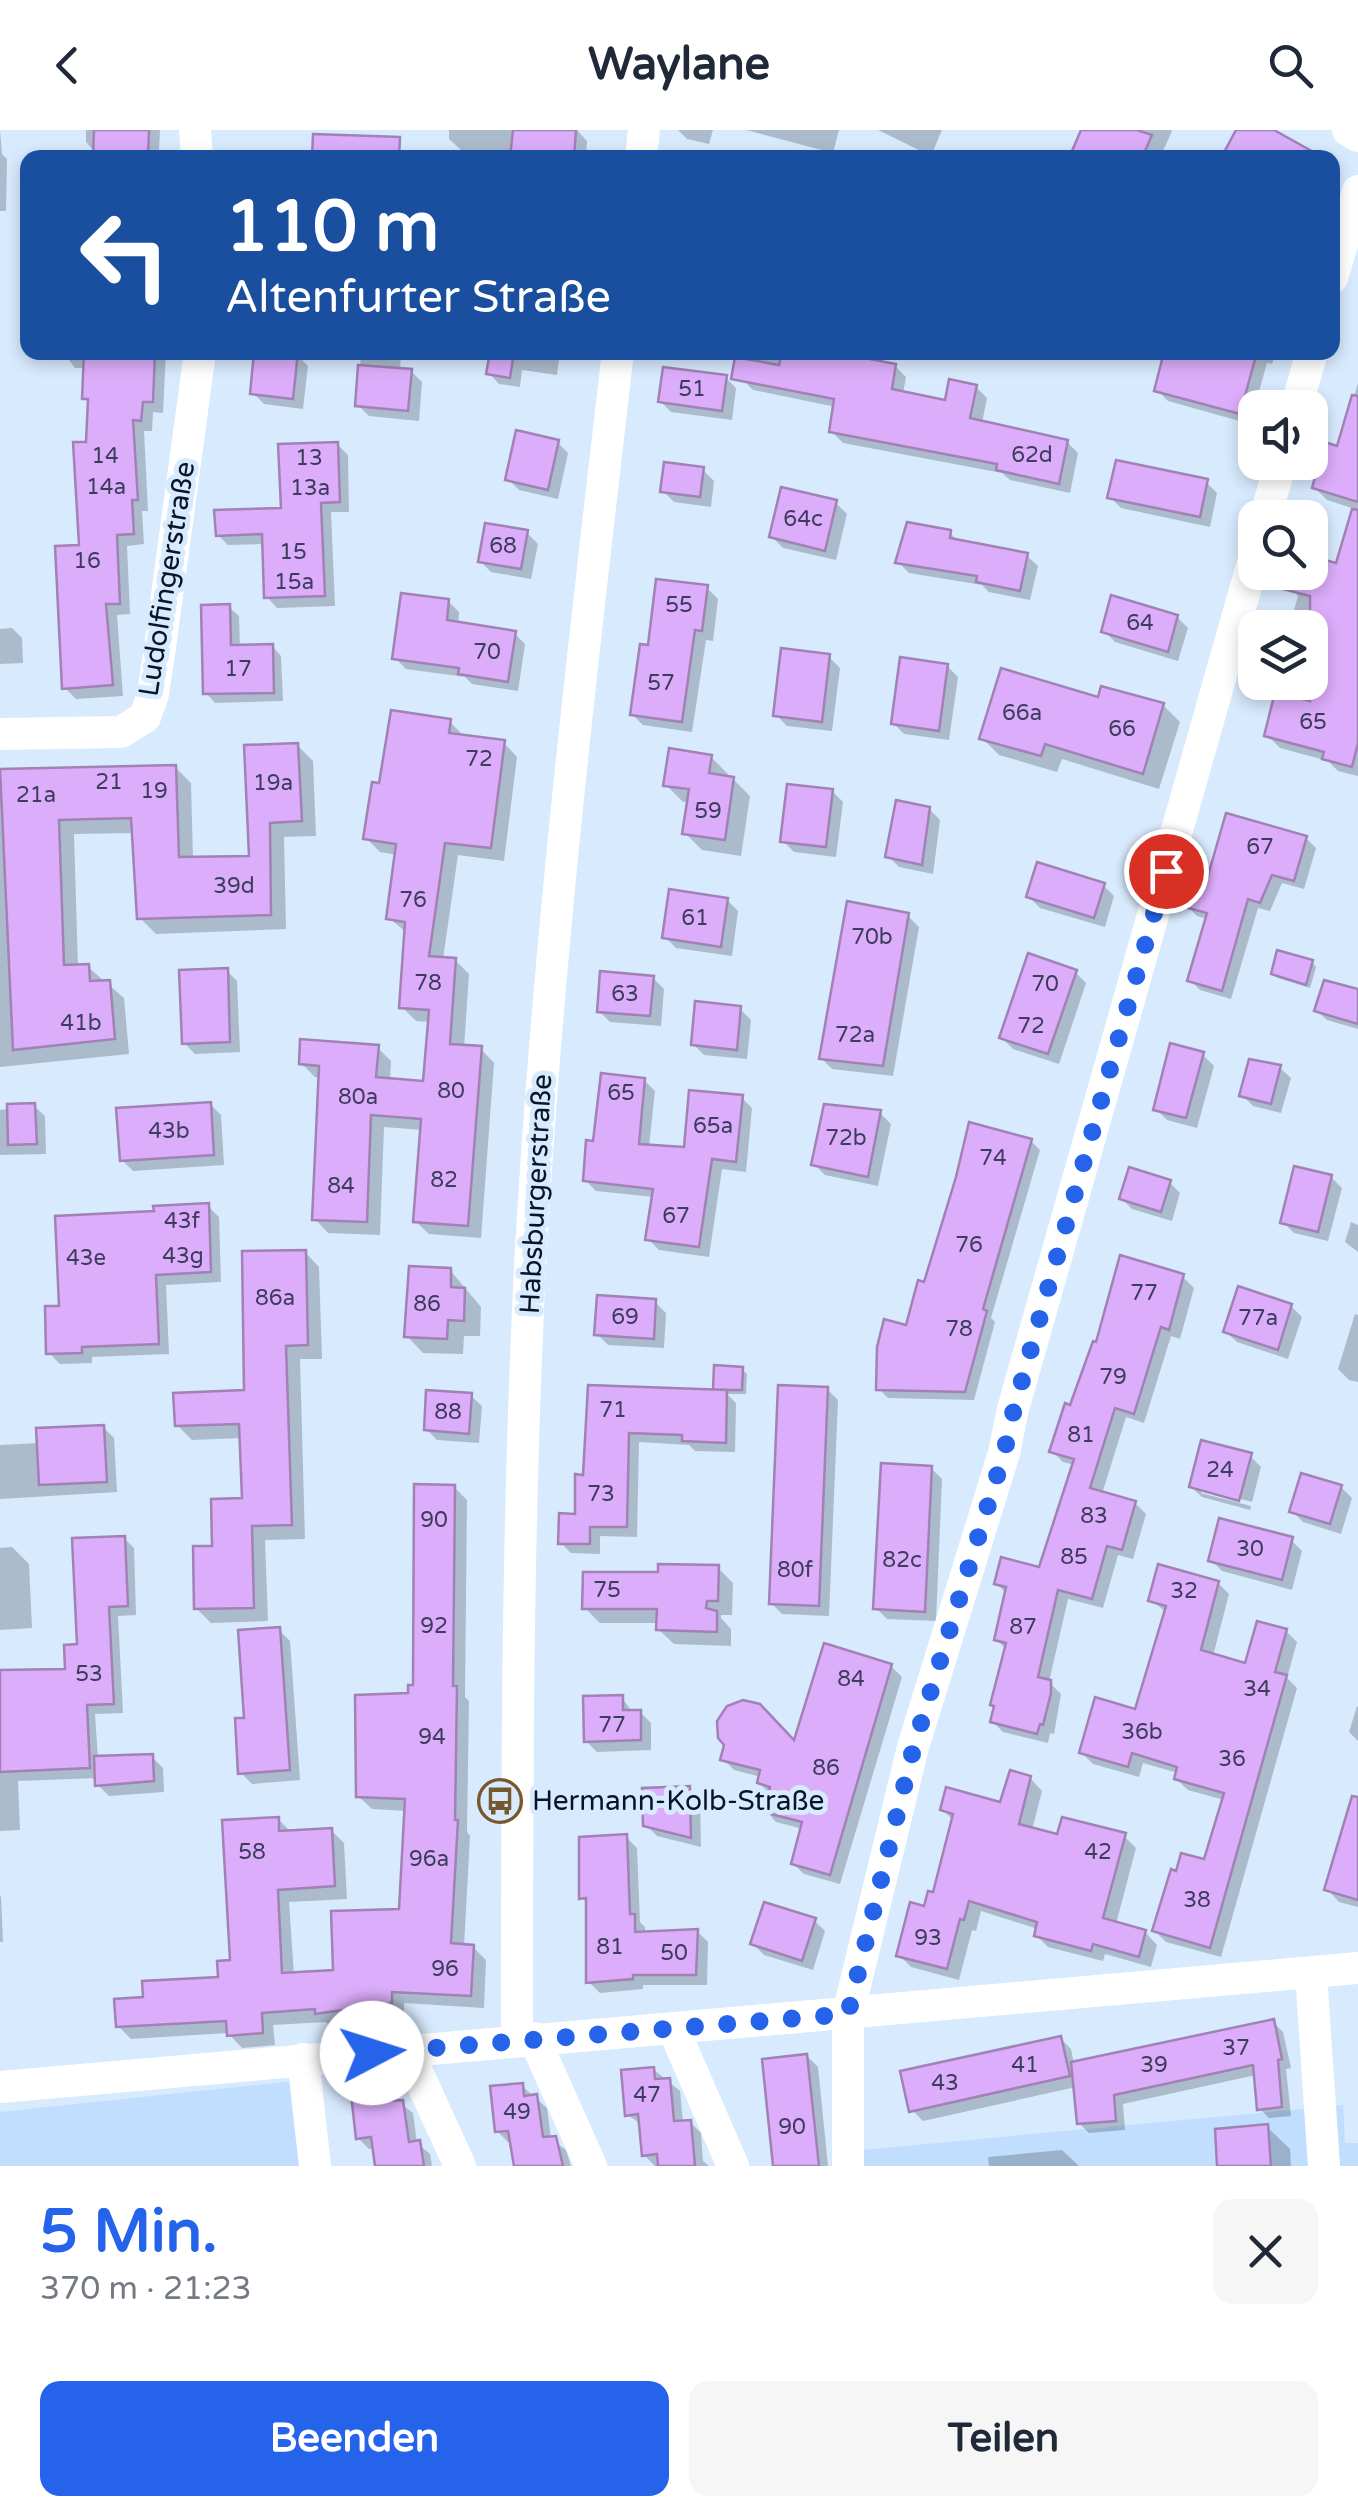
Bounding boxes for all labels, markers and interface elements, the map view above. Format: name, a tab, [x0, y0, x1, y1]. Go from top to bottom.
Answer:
icon: back	[40, 38, 95, 93]
text: Waylane	[588, 38, 770, 92]
icon: search	[1263, 38, 1318, 93]
text: 110 m	[225, 186, 439, 270]
icon: left	[60, 190, 190, 320]
text: Altenfurter Straße	[225, 271, 611, 325]
house number: 51	[678, 376, 706, 402]
map controls	[1238, 390, 1328, 700]
button: sound	[1238, 390, 1328, 480]
house number: 62d	[1011, 442, 1053, 468]
house number: 14	[91, 443, 119, 469]
house number: 13	[295, 445, 323, 471]
street label: Ludolfingerstraße	[132, 459, 202, 699]
house number: 14a	[86, 474, 126, 500]
house number: 13a	[290, 475, 330, 501]
button: search	[1238, 500, 1328, 590]
house number: 64c	[783, 506, 823, 532]
house number: 68	[489, 533, 517, 559]
house number: 15	[279, 539, 307, 565]
house number: 16	[73, 548, 101, 574]
house number: 15a	[274, 569, 314, 595]
house number: 55	[665, 592, 693, 618]
house number: 64	[1126, 610, 1154, 636]
button: layers	[1238, 610, 1328, 700]
house number: 70	[473, 639, 501, 665]
house number: 17	[224, 656, 252, 682]
house number: 57	[647, 670, 675, 696]
house number: 66a	[1002, 700, 1042, 726]
house number: 65	[1299, 709, 1327, 735]
house number: 66	[1108, 716, 1136, 742]
house number: 72	[465, 746, 493, 772]
house number: 21	[95, 769, 123, 795]
house number: 19a	[253, 770, 293, 796]
house number: 19	[140, 778, 168, 804]
house number: 21a	[16, 782, 56, 808]
house number: 59	[694, 798, 722, 824]
pin	[1124, 829, 1209, 914]
house number: 67	[1246, 834, 1274, 860]
icon: arrive	[1139, 844, 1194, 899]
house number: 39d	[213, 873, 255, 899]
house number: 76	[399, 887, 427, 913]
house number: 61	[681, 905, 709, 931]
house number: 70b	[851, 924, 893, 950]
house number: 78	[414, 970, 442, 996]
house number: 70	[1031, 971, 1059, 997]
house number: 63	[611, 981, 639, 1007]
house number: 41b	[60, 1010, 102, 1036]
house number: 72	[1017, 1013, 1045, 1039]
house number: 72a	[835, 1022, 875, 1048]
street label: Habsburgerstraße	[513, 1073, 559, 1315]
house number: 80	[437, 1078, 465, 1104]
house number: 65	[607, 1080, 635, 1106]
house number: 80a	[338, 1084, 378, 1110]
house number: 65a	[693, 1113, 733, 1139]
house number: 43b	[148, 1118, 190, 1144]
house number: 72b	[825, 1125, 867, 1151]
house number: 74	[979, 1145, 1007, 1171]
house number: 82	[430, 1167, 458, 1193]
house number: 84	[327, 1173, 355, 1199]
house number: 67	[662, 1203, 690, 1229]
house number: 43f	[164, 1208, 201, 1234]
house number: 76	[955, 1232, 983, 1258]
house number: 43g	[162, 1243, 204, 1269]
house number: 43e	[66, 1245, 106, 1271]
house number: 77	[1130, 1280, 1158, 1306]
house number: 86a	[255, 1285, 295, 1311]
house number: 86	[413, 1291, 441, 1317]
house number: 69	[611, 1304, 639, 1330]
house number: 77a	[1238, 1305, 1278, 1331]
house number: 78	[945, 1316, 973, 1342]
house number: 79	[1099, 1364, 1127, 1390]
house number: 71	[599, 1397, 627, 1423]
house number: 88	[434, 1399, 462, 1425]
house number: 81	[1067, 1422, 1095, 1448]
house number: 24	[1206, 1457, 1234, 1483]
house number: 73	[587, 1481, 615, 1507]
house number: 83	[1080, 1503, 1108, 1529]
house number: 90	[420, 1507, 448, 1533]
house number: 30	[1236, 1536, 1264, 1562]
house number: 85	[1060, 1544, 1088, 1570]
house number: 82c	[882, 1547, 922, 1573]
house number: 80f	[777, 1557, 814, 1583]
house number: 75	[593, 1577, 621, 1603]
house number: 32	[1170, 1578, 1198, 1604]
house number: 92	[420, 1613, 448, 1639]
house number: 87	[1009, 1614, 1037, 1640]
house number: 53	[75, 1661, 103, 1687]
house number: 84	[837, 1666, 865, 1692]
house number: 34	[1243, 1676, 1271, 1702]
house number: 77	[598, 1712, 626, 1738]
house number: 36b	[1121, 1719, 1163, 1745]
house number: 94	[418, 1724, 446, 1750]
house number: 36	[1218, 1746, 1246, 1772]
house number: 86	[812, 1755, 840, 1781]
bus stop icon: Hermann-Kolb-Straße	[477, 1778, 523, 1824]
place label: Hermann-Kolb-Straße	[532, 1784, 824, 1818]
house number: 58	[238, 1839, 266, 1865]
house number: 42	[1084, 1839, 1112, 1865]
house number: 96a	[409, 1846, 449, 1872]
house number: 38	[1183, 1887, 1211, 1913]
house number: 93	[914, 1925, 942, 1951]
house number: 81	[596, 1934, 624, 1960]
house number: 50	[660, 1940, 688, 1966]
house number: 96	[431, 1956, 459, 1982]
position arrow	[320, 2001, 424, 2105]
house number: 37	[1222, 2035, 1250, 2061]
house number: 41	[1011, 2052, 1039, 2078]
house number: 39	[1140, 2052, 1168, 2078]
house number: 43	[931, 2070, 959, 2096]
house number: 47	[633, 2082, 661, 2108]
house number: 49	[503, 2099, 531, 2125]
house number: 90	[778, 2114, 806, 2140]
text: 5 Min.	[40, 2196, 218, 2268]
button: close	[1213, 2199, 1318, 2304]
text: 370 m · 21:23	[40, 2270, 252, 2308]
button: Beenden	[40, 2381, 669, 2496]
button: Teilen	[689, 2381, 1318, 2496]

